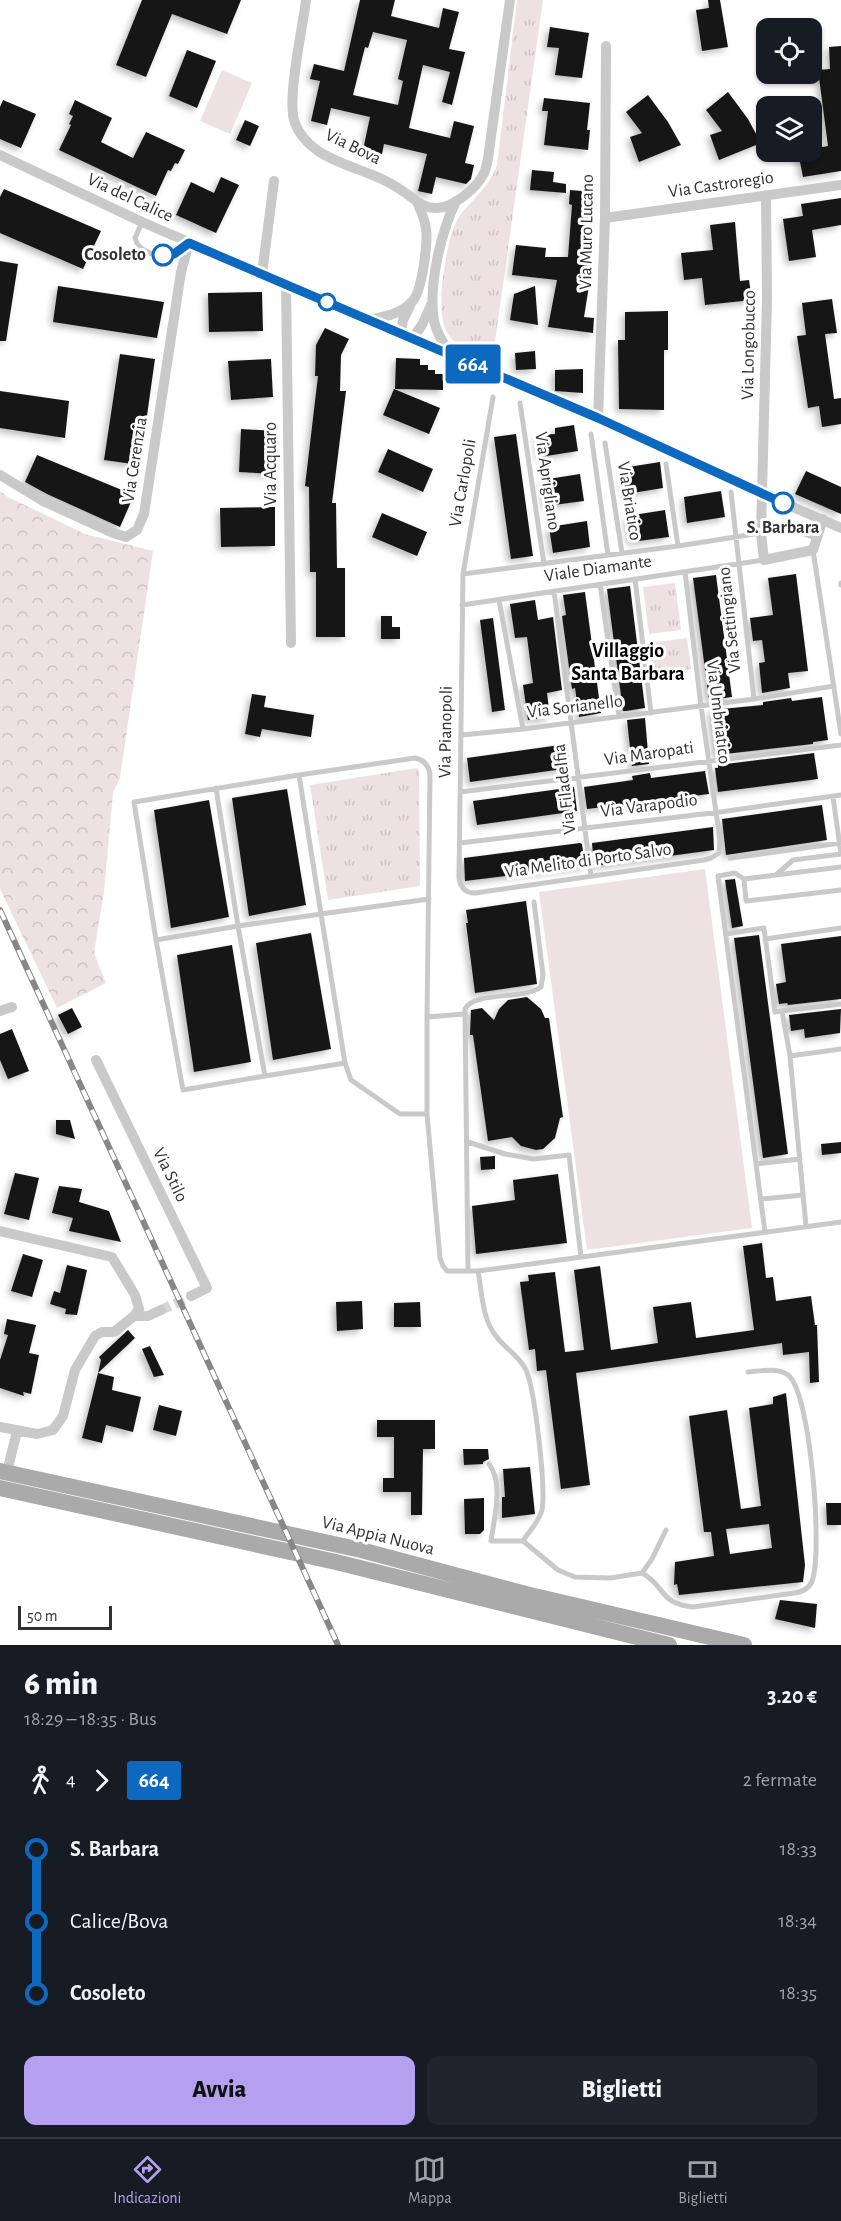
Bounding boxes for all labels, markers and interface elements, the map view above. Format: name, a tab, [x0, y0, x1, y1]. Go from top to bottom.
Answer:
map controls	[756, 18, 822, 162]
button: locate	[756, 18, 822, 84]
button: layers	[756, 96, 822, 162]
street label: Via Bova	[322, 126, 384, 168]
street label: Via Castroregio	[667, 169, 775, 201]
street label: Via del Calice	[84, 170, 176, 226]
street label: Via Muro Lucano	[577, 174, 597, 290]
marker: Cosoleto	[152, 244, 174, 266]
place label: Cosoleto	[84, 246, 146, 264]
street label: Via Longobucco	[739, 290, 759, 400]
unlabelled marker	[318, 293, 336, 311]
line badge: 664	[438, 344, 508, 384]
text: 664	[458, 354, 488, 375]
street label: Via Cerenzia	[119, 416, 151, 504]
street label: Via Acquaro	[262, 422, 280, 506]
street label: Via Aprigliano	[531, 431, 563, 531]
street label: Via Carlopoli	[446, 438, 480, 528]
street label: Via Briatico	[614, 460, 644, 542]
marker: S. Barbara	[772, 492, 794, 514]
place label: S. Barbara	[747, 519, 820, 537]
street label: Viale Diamante	[543, 553, 653, 585]
street label: Via Settingiano	[715, 566, 745, 674]
district label: Villaggio Santa Barbara	[571, 641, 685, 684]
street label: Via Umbriatico	[703, 659, 733, 765]
street label: Via Pianopoli	[436, 686, 456, 778]
street label: Via Sorianello	[526, 692, 624, 722]
street label: Via Maropati	[603, 739, 695, 769]
street label: Via Filadelfia	[551, 743, 579, 835]
street label: Via Varapodio	[599, 791, 699, 821]
street label: Via Melito di Porto Salvo	[503, 840, 673, 882]
street label: Via Stilo	[149, 1145, 191, 1205]
street label: Via Appia Nuova	[320, 1513, 436, 1559]
scale bar	[18, 1603, 112, 1630]
text: 50 m	[27, 1608, 58, 1624]
text: 6 min	[24, 1668, 98, 1701]
text: 3.20 €	[767, 1685, 817, 1707]
text: 18:29 – 18:35 · Bus	[24, 1709, 157, 1729]
icon: walk	[24, 1764, 57, 1797]
icon: forward	[85, 1764, 118, 1797]
text: 4	[66, 1770, 76, 1790]
text: 664	[139, 1770, 169, 1791]
text: 2 fermate	[743, 1770, 817, 1790]
text: S. Barbara	[70, 1838, 159, 1860]
text: 18:33	[780, 1839, 817, 1859]
text: Calice/Bova	[70, 1910, 169, 1932]
text: 18:34	[778, 1911, 817, 1931]
text: Cosoleto	[70, 1982, 146, 2004]
text: 18:35	[779, 1983, 817, 2003]
button: Avvia	[24, 2056, 415, 2125]
button: Biglietti	[427, 2056, 817, 2125]
tab: Indicazioni	[113, 2153, 182, 2208]
tab: Mappa	[408, 2153, 452, 2208]
tab: Biglietti	[678, 2153, 728, 2208]

